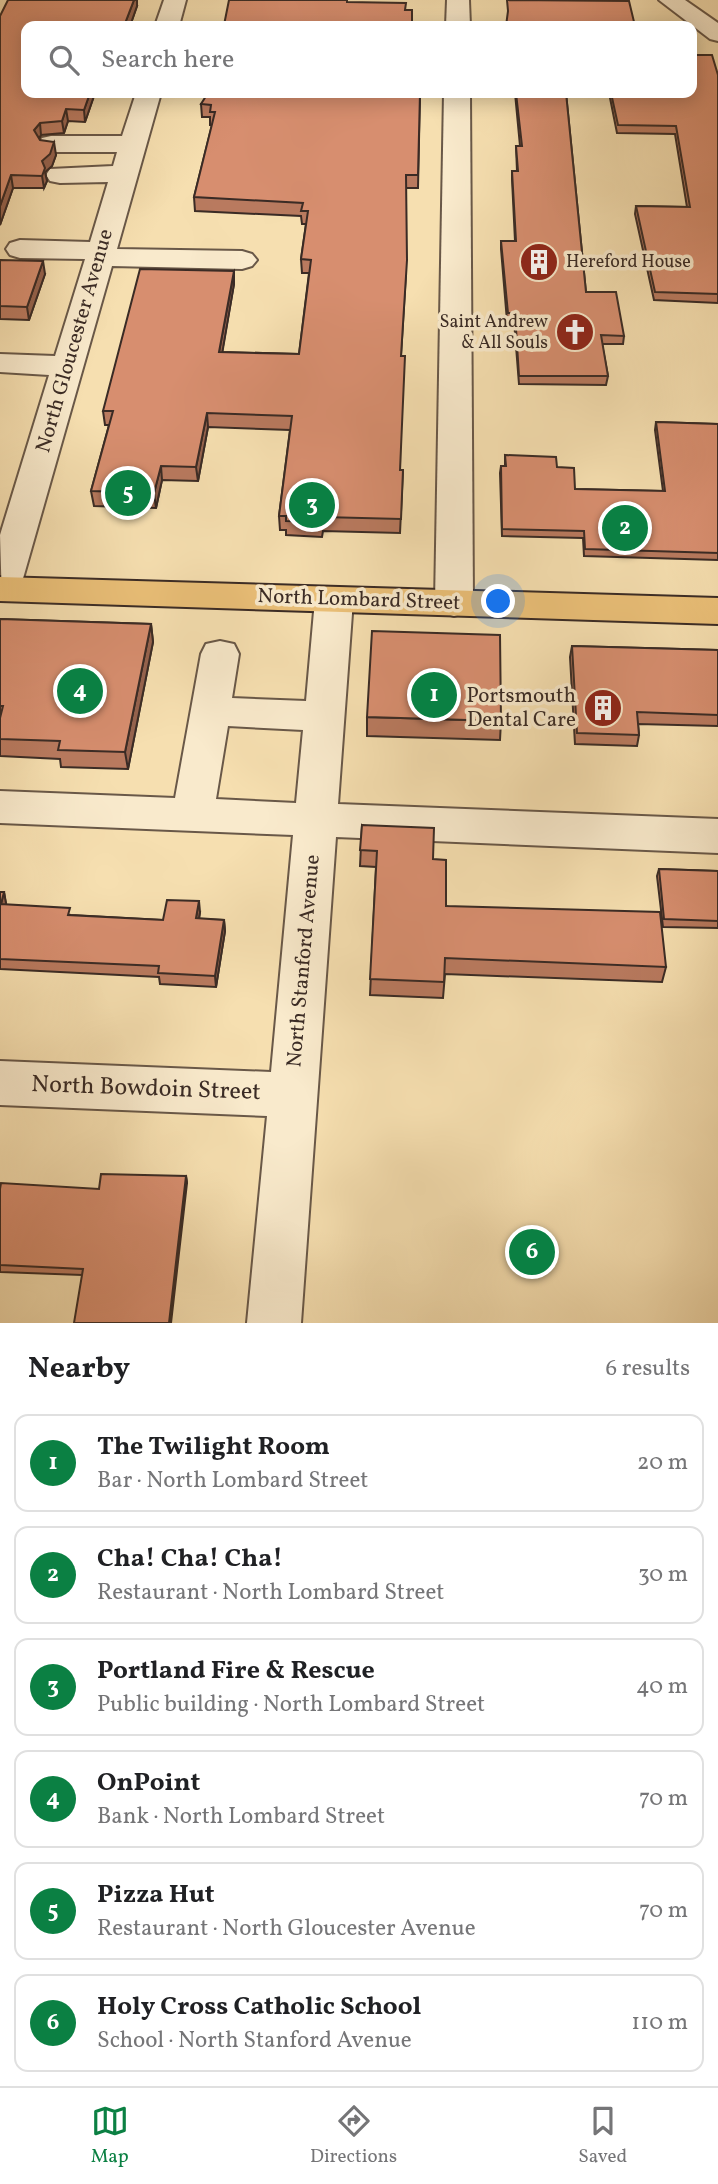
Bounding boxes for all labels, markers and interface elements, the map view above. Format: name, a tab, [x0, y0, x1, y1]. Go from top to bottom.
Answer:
search box	[21, 21, 697, 98]
icon: search	[45, 41, 83, 79]
text: Search here	[101, 42, 234, 78]
street label: North Gloucester Avenue	[29, 226, 121, 456]
building icon: Hereford House	[518, 241, 560, 283]
place label: Hereford House	[566, 250, 691, 275]
place label: Saint Andrew & All Souls	[440, 310, 548, 356]
church icon: Saint Andrew & All Souls	[554, 311, 596, 353]
pin: 5	[105, 467, 151, 519]
pin: 3	[289, 479, 335, 531]
pin: 2	[602, 502, 648, 554]
street label: North Lombard Street	[257, 582, 461, 618]
your location	[481, 584, 515, 618]
pin: 4	[57, 665, 103, 717]
pin: 1	[411, 669, 457, 721]
place label: Portsmouth Dental Care	[466, 682, 576, 735]
building icon: Portsmouth Dental Care	[582, 687, 624, 729]
street label: North Stanford Avenue	[280, 853, 328, 1069]
street label: North Bowdoin Street	[31, 1068, 261, 1110]
pin: 6	[509, 1226, 555, 1278]
text: Nearby	[28, 1348, 130, 1390]
text: 6 results	[606, 1353, 690, 1385]
text: The Twilight Room	[97, 1429, 330, 1465]
text: 1	[48, 1447, 58, 1479]
text: 20 m	[637, 1447, 688, 1479]
text: Bar · North Lombard Street	[97, 1465, 368, 1497]
text: Cha! Cha! Cha!	[97, 1541, 283, 1577]
text: 2	[47, 1559, 59, 1591]
text: 30 m	[638, 1559, 688, 1591]
text: Restaurant · North Lombard Street	[97, 1577, 444, 1609]
text: Portland Fire & Rescue	[97, 1653, 375, 1689]
text: 3	[47, 1671, 59, 1703]
text: 40 m	[636, 1671, 688, 1703]
text: Public building · North Lombard Street	[97, 1689, 485, 1721]
text: OnPoint	[97, 1765, 200, 1801]
text: 4	[46, 1783, 60, 1815]
text: 70 m	[639, 1783, 688, 1815]
text: Bank · North Lombard Street	[97, 1801, 385, 1833]
text: Pizza Hut	[97, 1877, 215, 1913]
text: 5	[47, 1895, 59, 1927]
text: 70 m	[639, 1895, 688, 1927]
text: Restaurant · North Gloucester Avenue	[97, 1913, 476, 1945]
text: Holy Cross Catholic School	[97, 1989, 421, 2025]
text: 6	[47, 2007, 59, 2039]
text: 110 m	[631, 2007, 688, 2039]
text: School · North Stanford Avenue	[97, 2025, 412, 2057]
tab: Map	[91, 2102, 129, 2170]
tab: Directions	[310, 2102, 397, 2170]
tab: Saved	[578, 2102, 627, 2170]

